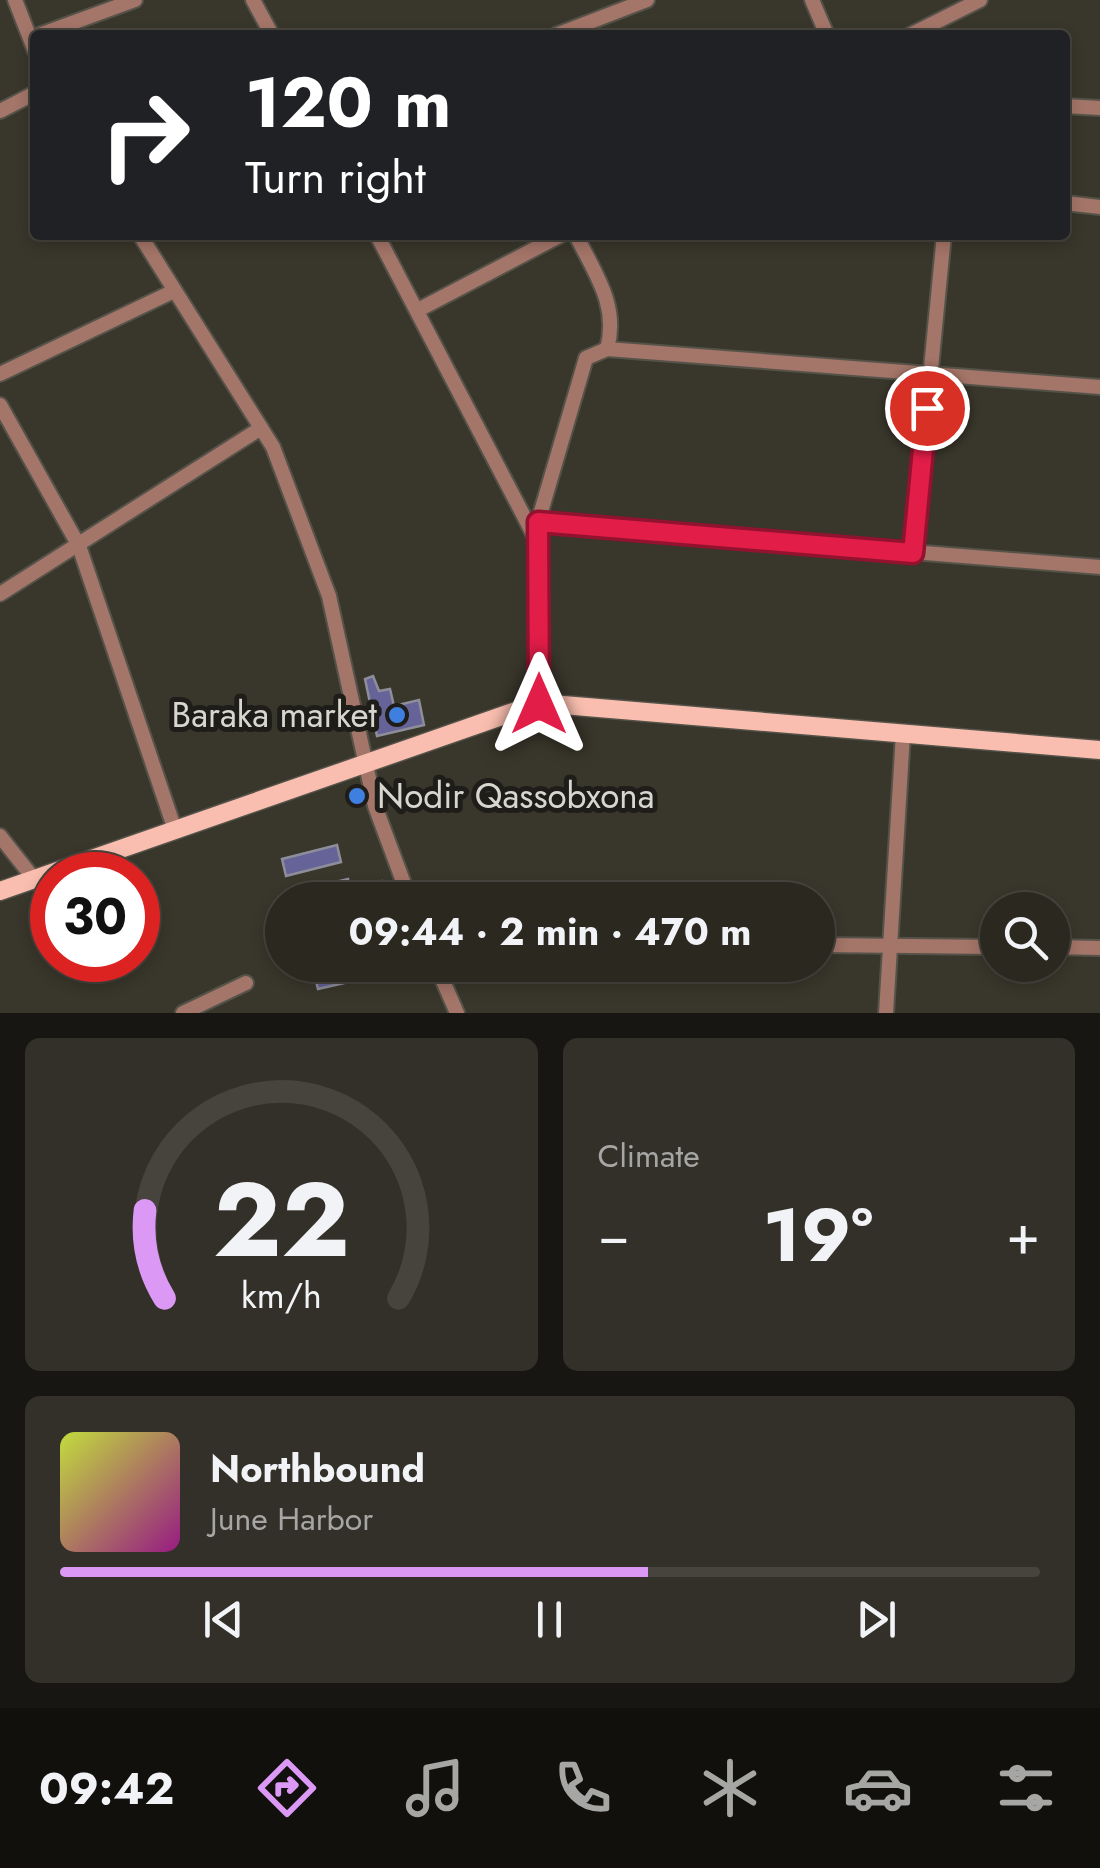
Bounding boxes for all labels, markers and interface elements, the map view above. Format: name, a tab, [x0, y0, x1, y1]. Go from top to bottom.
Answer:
text: 120 m	[245, 52, 451, 153]
icon: right	[80, 70, 210, 200]
text: Turn right	[245, 145, 426, 210]
pin	[885, 366, 970, 451]
icon: arrive	[900, 381, 955, 436]
position arrow	[487, 652, 591, 756]
place label: Baraka market	[172, 690, 378, 740]
marker: Baraka market	[386, 704, 408, 726]
place label: Nodir Qassobxona	[377, 771, 655, 821]
marker: Nodir Qassobxona	[346, 785, 368, 807]
speed limit sign: 30	[30, 852, 160, 982]
map controls	[980, 892, 1070, 982]
button: search	[980, 892, 1070, 982]
text: 09:44 · 2 min · 470 m	[349, 904, 751, 959]
text: Climate	[598, 1133, 700, 1179]
text: 22	[213, 1145, 349, 1295]
text: 19°	[763, 1181, 873, 1289]
text: −	[598, 1195, 630, 1275]
text: +	[1006, 1195, 1040, 1275]
text: km/h	[241, 1270, 322, 1321]
text: Northbound	[210, 1441, 425, 1496]
text: June Harbor	[210, 1496, 373, 1542]
icon: previous	[196, 1592, 251, 1647]
icon: pause	[522, 1592, 577, 1647]
icon: next	[849, 1592, 904, 1647]
icon: directions	[252, 1753, 322, 1823]
icon: music	[400, 1753, 470, 1823]
icon: phone	[548, 1753, 618, 1823]
icon: climate	[695, 1753, 765, 1823]
icon: car	[843, 1753, 913, 1823]
icon: filters	[991, 1753, 1061, 1823]
text: 09:42	[39, 1756, 174, 1821]

